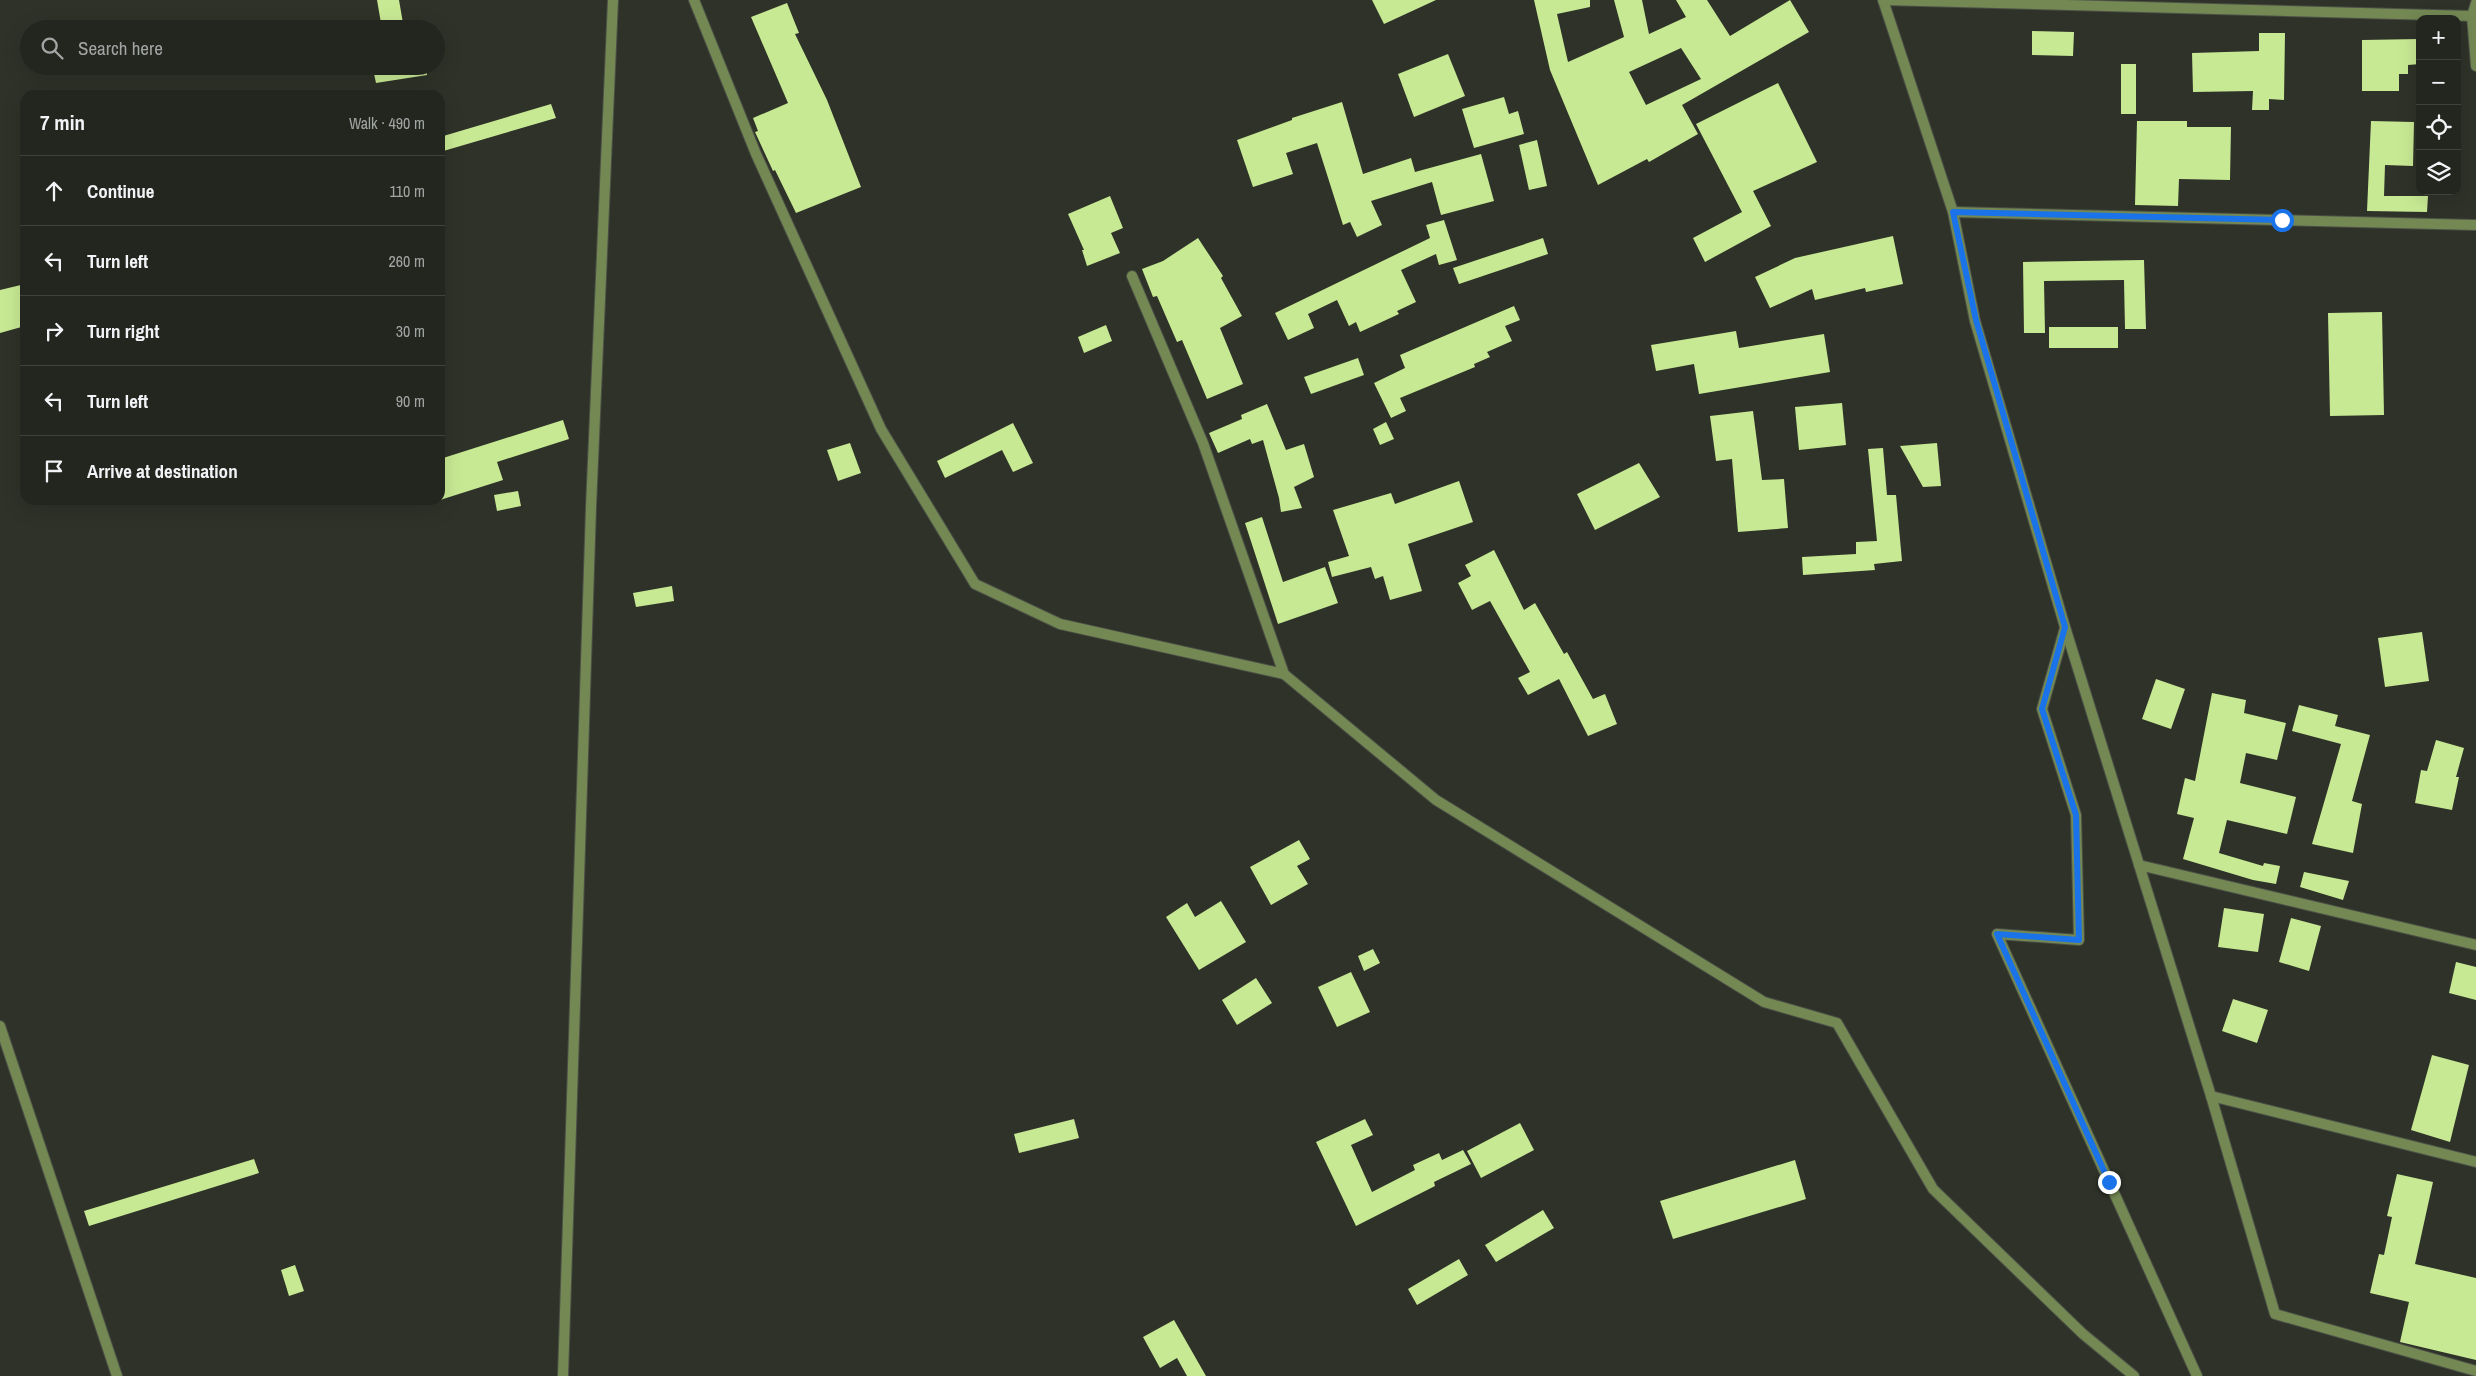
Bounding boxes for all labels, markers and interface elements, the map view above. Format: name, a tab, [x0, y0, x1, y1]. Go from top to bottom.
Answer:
map controls	[2416, 15, 2461, 195]
button: +	[2416, 15, 2461, 60]
search box	[20, 20, 445, 75]
icon: search	[38, 34, 66, 62]
text: Search here	[78, 35, 163, 61]
button: −	[2416, 60, 2461, 105]
button: locate	[2416, 105, 2461, 150]
text: 7 min	[40, 108, 85, 137]
text: Walk · 490 m	[349, 112, 425, 134]
button: layers	[2416, 150, 2461, 195]
icon: ahead	[40, 177, 68, 205]
text: Continue	[87, 178, 155, 204]
text: 110 m	[389, 180, 425, 202]
route start	[2271, 209, 2294, 232]
icon: left	[40, 247, 68, 275]
text: Turn left	[87, 248, 148, 274]
text: 260 m	[389, 250, 425, 272]
icon: right	[40, 317, 68, 345]
text: Turn right	[87, 318, 159, 344]
text: 30 m	[396, 320, 425, 342]
icon: left	[40, 387, 68, 415]
text: Turn left	[87, 388, 148, 414]
text: 90 m	[396, 390, 425, 412]
icon: arrive	[40, 457, 68, 485]
text: Arrive at destination	[87, 458, 238, 484]
route end	[2098, 1171, 2121, 1194]

